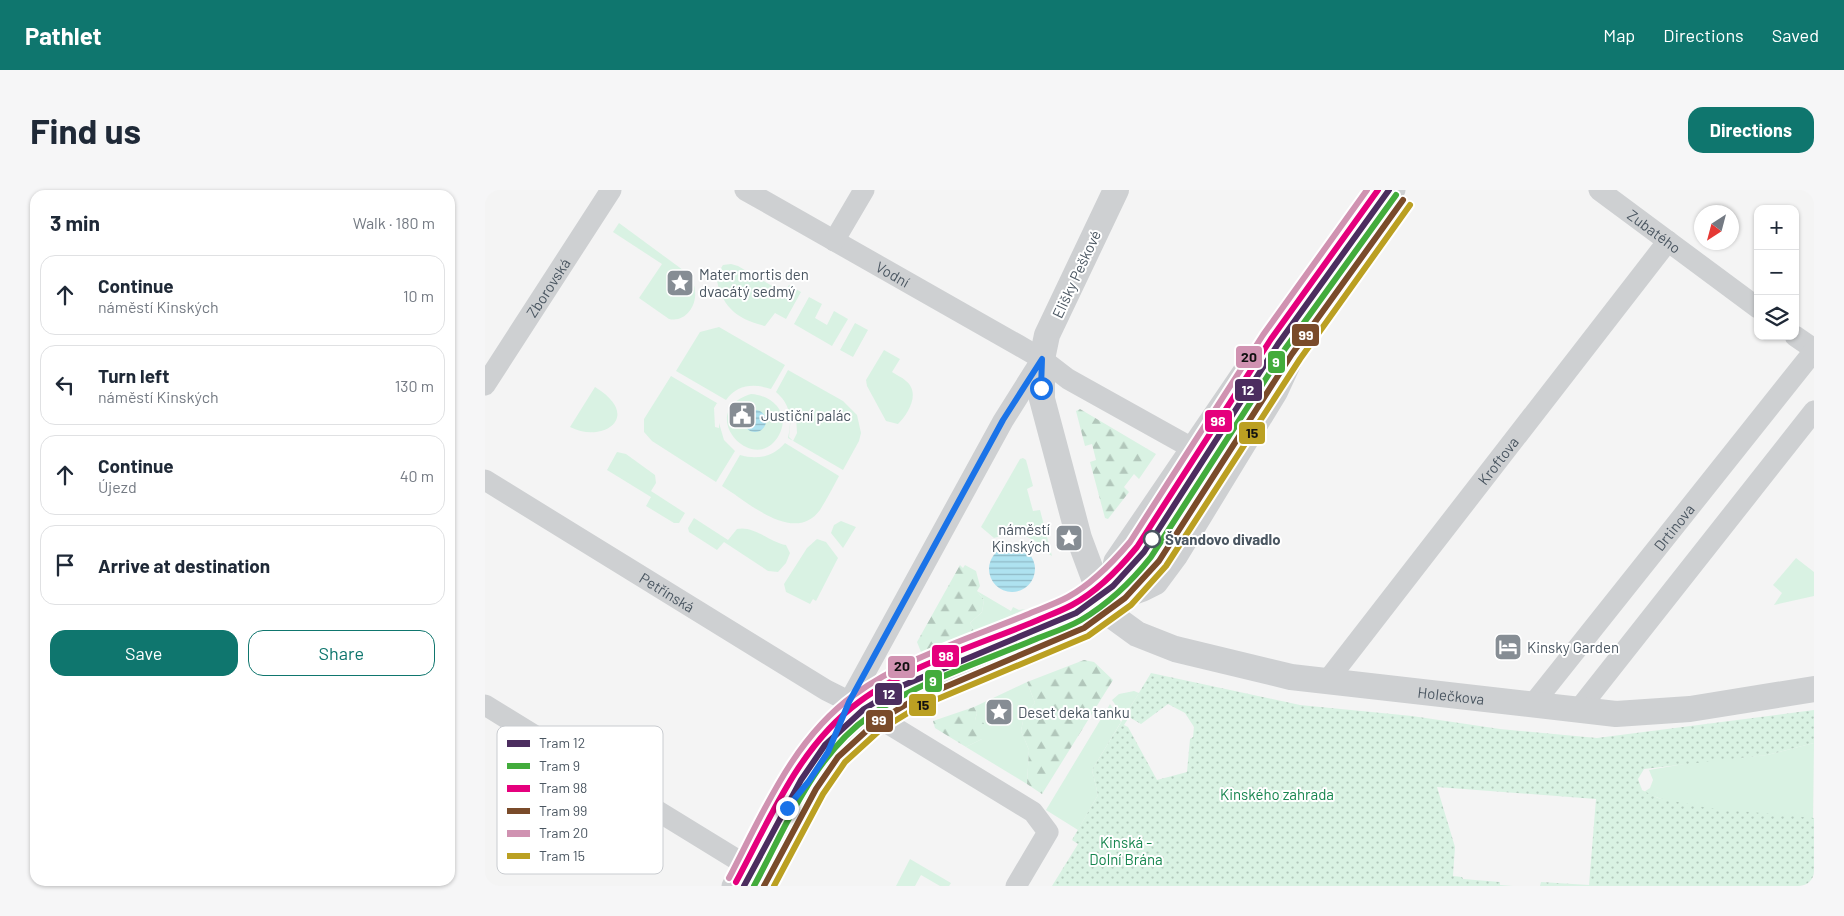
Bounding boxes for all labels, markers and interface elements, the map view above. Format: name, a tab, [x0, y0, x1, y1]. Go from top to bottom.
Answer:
text: Pathlet	[25, 21, 102, 50]
text: Map	[1603, 24, 1635, 46]
text: Directions	[1663, 24, 1744, 46]
text: Saved	[1772, 24, 1819, 46]
button: Directions	[1688, 107, 1814, 153]
text: Find us	[30, 109, 141, 151]
north arrow	[1694, 205, 1739, 250]
map controls	[1754, 205, 1799, 340]
button: +	[1754, 205, 1799, 250]
street label: Zubatého	[1624, 206, 1684, 257]
text: 3 min	[50, 210, 100, 235]
text: Walk · 180 m	[353, 213, 435, 232]
street label: Elišky Peškové	[1048, 227, 1104, 321]
button: −	[1754, 250, 1799, 295]
street label: Zborovská	[522, 255, 574, 320]
street label: Vodní	[873, 257, 913, 291]
place label: Mater mortis den dvacátý sedmý	[699, 265, 809, 300]
place icon: Mater mortis den dvacátý sedmý	[665, 268, 695, 298]
text: Continue	[98, 274, 174, 297]
icon: ahead	[51, 281, 79, 309]
text: 10 m	[403, 286, 434, 305]
button: layers	[1754, 295, 1799, 340]
text: náměstí Kinských	[98, 297, 219, 316]
line badge: 99	[1291, 323, 1320, 347]
text: 99	[1299, 326, 1313, 343]
line badge: 20	[1235, 345, 1263, 369]
text: 20	[1241, 348, 1257, 365]
line badge: 9	[1267, 350, 1286, 374]
text: 9	[1272, 353, 1280, 370]
text: Turn left	[98, 364, 169, 387]
icon: left	[51, 371, 79, 399]
text: 130 m	[395, 376, 434, 395]
route start	[1030, 377, 1053, 400]
line badge: 12	[1234, 378, 1263, 402]
text: 12	[1242, 381, 1255, 398]
text: náměstí Kinských	[98, 387, 219, 406]
public building icon: Justiční palác	[727, 400, 757, 430]
place label: Justiční palác	[761, 406, 851, 424]
line badge: 98	[1204, 409, 1233, 433]
text: 98	[1210, 412, 1226, 429]
line badge: 15	[1238, 421, 1266, 445]
text: 15	[1246, 424, 1259, 441]
street label: Kroftova	[1474, 433, 1522, 488]
text: Continue	[98, 454, 174, 477]
icon: ahead	[51, 461, 79, 489]
text: 40 m	[400, 466, 434, 485]
text: Újezd	[98, 477, 137, 496]
street label: Drtinova	[1650, 500, 1698, 554]
place label: náměstí Kinských	[992, 520, 1050, 555]
place icon: náměstí Kinských	[1054, 523, 1084, 553]
marker: Švandovo divadlo	[1143, 530, 1161, 548]
place label: Švandovo divadlo	[1165, 530, 1281, 548]
icon: arrive	[51, 551, 79, 579]
text: Arrive at destination	[98, 554, 270, 577]
street label: Petřínská	[637, 569, 698, 616]
button: Save	[50, 630, 238, 676]
button: Share	[248, 630, 435, 676]
hotel icon: Kinsky Garden	[1493, 632, 1523, 662]
place label: Kinsky Garden	[1527, 638, 1619, 656]
line badge: 98	[931, 644, 960, 668]
text: 98	[938, 647, 954, 664]
line badge: 20	[887, 655, 916, 679]
text: 20	[894, 657, 910, 674]
line badge: 9	[924, 669, 943, 693]
text: 9	[929, 672, 937, 689]
line badge: 12	[874, 682, 903, 706]
street label: Holečkova	[1417, 682, 1485, 708]
text: 12	[883, 685, 896, 702]
line badge: 15	[908, 693, 937, 717]
text: 15	[917, 696, 930, 713]
place icon: Deset deka tanku	[984, 697, 1014, 727]
place label: Deset deka tanku	[1018, 703, 1130, 721]
line badge: 99	[865, 709, 894, 733]
text: 99	[872, 711, 886, 728]
legend	[497, 726, 663, 874]
text: Tram 12	[539, 734, 585, 751]
text: Tram 9	[539, 757, 580, 774]
text: Tram 98	[539, 779, 587, 796]
park label: Kinského zahrada	[1220, 785, 1334, 803]
route end	[776, 797, 799, 820]
text: Tram 99	[539, 802, 587, 819]
text: Tram 20	[539, 824, 588, 841]
park label: Kinská - Dolní Brána	[1089, 833, 1163, 868]
text: Tram 15	[539, 847, 585, 864]

